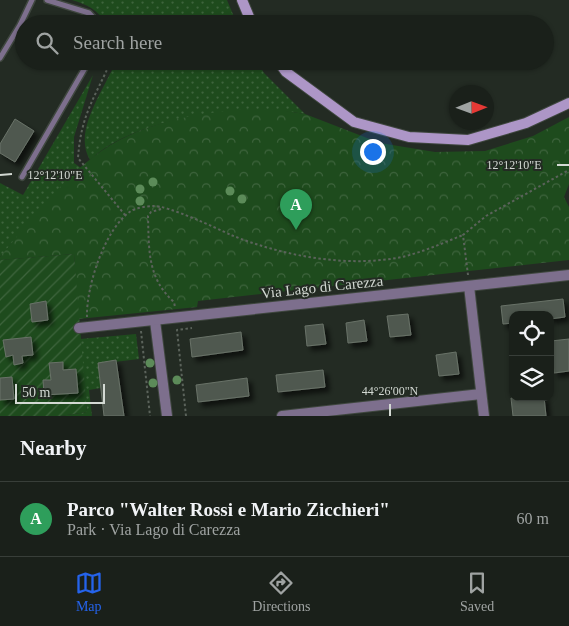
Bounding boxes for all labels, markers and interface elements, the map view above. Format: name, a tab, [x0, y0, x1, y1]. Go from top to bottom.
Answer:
search box	[15, 15, 554, 70]
icon: search	[33, 29, 61, 57]
text: Search here	[73, 32, 162, 53]
north arrow	[449, 85, 494, 130]
your location	[360, 139, 386, 165]
text: 12°12'10"E	[486, 158, 542, 172]
text: 12°12'10"E	[27, 168, 83, 182]
pin: A	[280, 189, 312, 230]
street label: Via Lago di Carezza	[260, 273, 384, 301]
map controls	[509, 311, 554, 401]
button: locate	[509, 311, 554, 356]
button: layers	[509, 356, 554, 401]
scale bar	[15, 381, 105, 404]
text: 44°26'00"N	[362, 384, 419, 398]
text: 50 m	[22, 385, 50, 400]
text: Nearby	[20, 436, 87, 460]
text: Parco "Walter Rossi e Mario Zicchieri"	[67, 499, 390, 520]
text: A	[30, 510, 42, 527]
text: 60 m	[517, 510, 549, 527]
text: Park · Via Lago di Carezza	[67, 521, 240, 538]
tab: Map	[75, 569, 103, 615]
tab: Directions	[252, 569, 311, 615]
tab: Saved	[460, 569, 494, 615]

